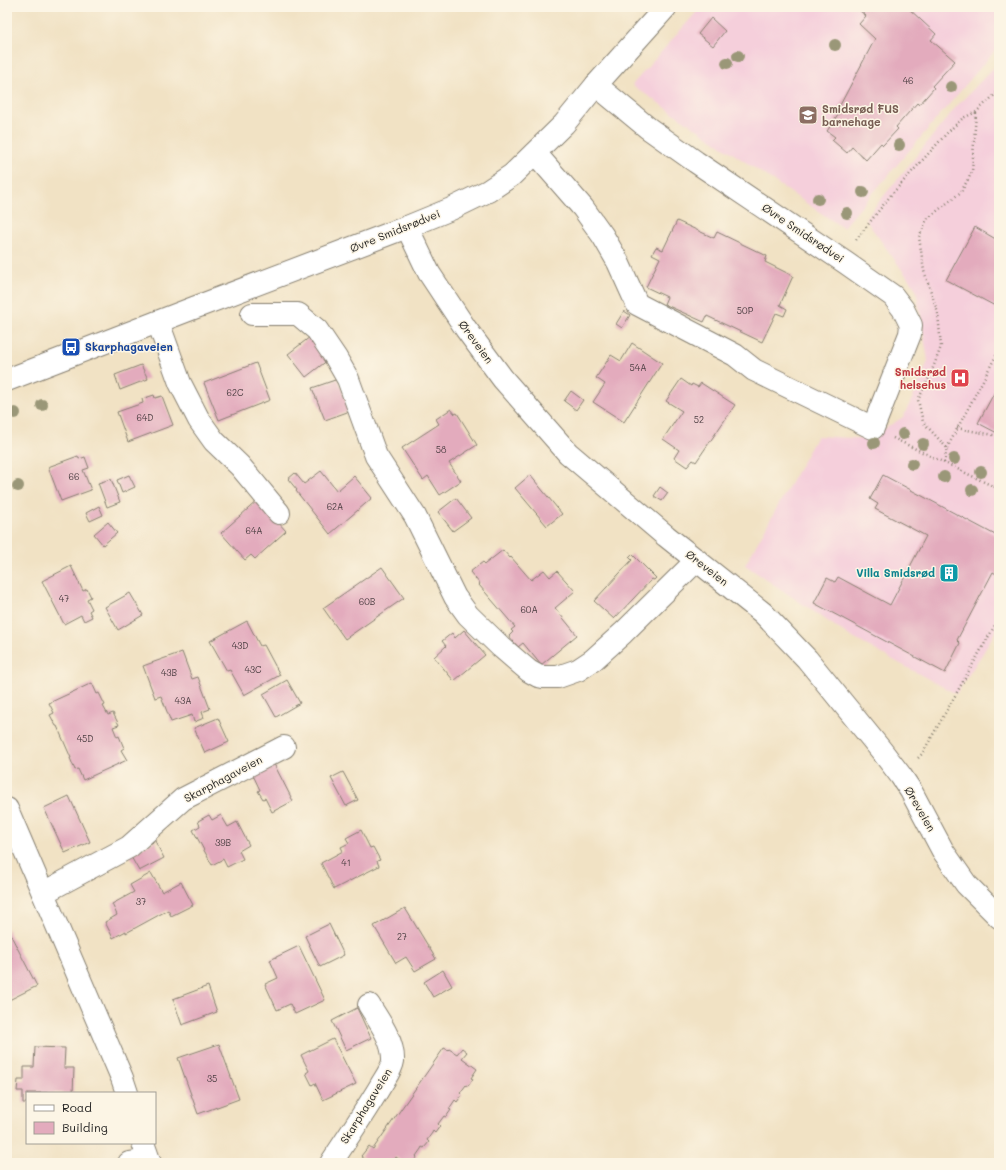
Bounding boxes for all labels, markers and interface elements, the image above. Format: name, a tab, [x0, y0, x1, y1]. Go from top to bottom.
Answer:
house number: 46	[903, 75, 913, 86]
place label: Smidsrød FUS barnehage	[822, 101, 899, 129]
school or university icon: Smidsrød FUS barnehage	[797, 104, 819, 126]
street label: Øvre Smidsrødvei	[759, 199, 847, 266]
street label: Øvre Smidsrødvei	[347, 206, 442, 255]
house number: 50P	[737, 305, 754, 316]
street label: Øreveien	[456, 317, 497, 366]
bus stop icon: Skarphagaveien	[60, 336, 82, 358]
place label: Skarphagaveien	[85, 339, 173, 354]
house number: 54A	[630, 362, 646, 373]
place label: Smidsrød helsehus	[895, 364, 946, 392]
hospital icon: Smidsrød helsehus	[949, 367, 971, 389]
house number: 62C	[227, 387, 244, 398]
house number: 64D	[137, 412, 153, 423]
house number: 52	[694, 414, 704, 425]
house number: 58	[436, 444, 447, 455]
house number: 66	[69, 471, 79, 482]
house number: 62A	[327, 501, 343, 512]
house number: 64A	[246, 525, 262, 536]
street label: Øreveien	[683, 546, 732, 589]
building icon: Villa Smidsrød	[938, 562, 960, 584]
place label: Villa Smidsrød	[856, 565, 935, 580]
house number: 47	[59, 593, 69, 604]
house number: 60B	[359, 596, 376, 607]
house number: 60A	[520, 604, 538, 615]
house number: 43D	[232, 640, 248, 651]
house number: 43C	[245, 664, 262, 675]
house number: 43B	[161, 667, 177, 678]
house number: 43A	[175, 695, 191, 706]
house number: 45D	[77, 733, 93, 744]
street label: Skarphagaveien	[181, 752, 264, 805]
street label: Øreveien	[901, 783, 939, 834]
house number: 39B	[215, 837, 231, 848]
house number: 41	[341, 857, 351, 868]
house number: 37	[136, 896, 146, 907]
house number: 27	[397, 931, 407, 942]
street label: Skarphagaveien	[336, 1065, 395, 1146]
house number: 35	[207, 1073, 217, 1084]
legend	[26, 1092, 156, 1144]
text: Road	[62, 1099, 92, 1115]
text: Building	[62, 1119, 108, 1135]

